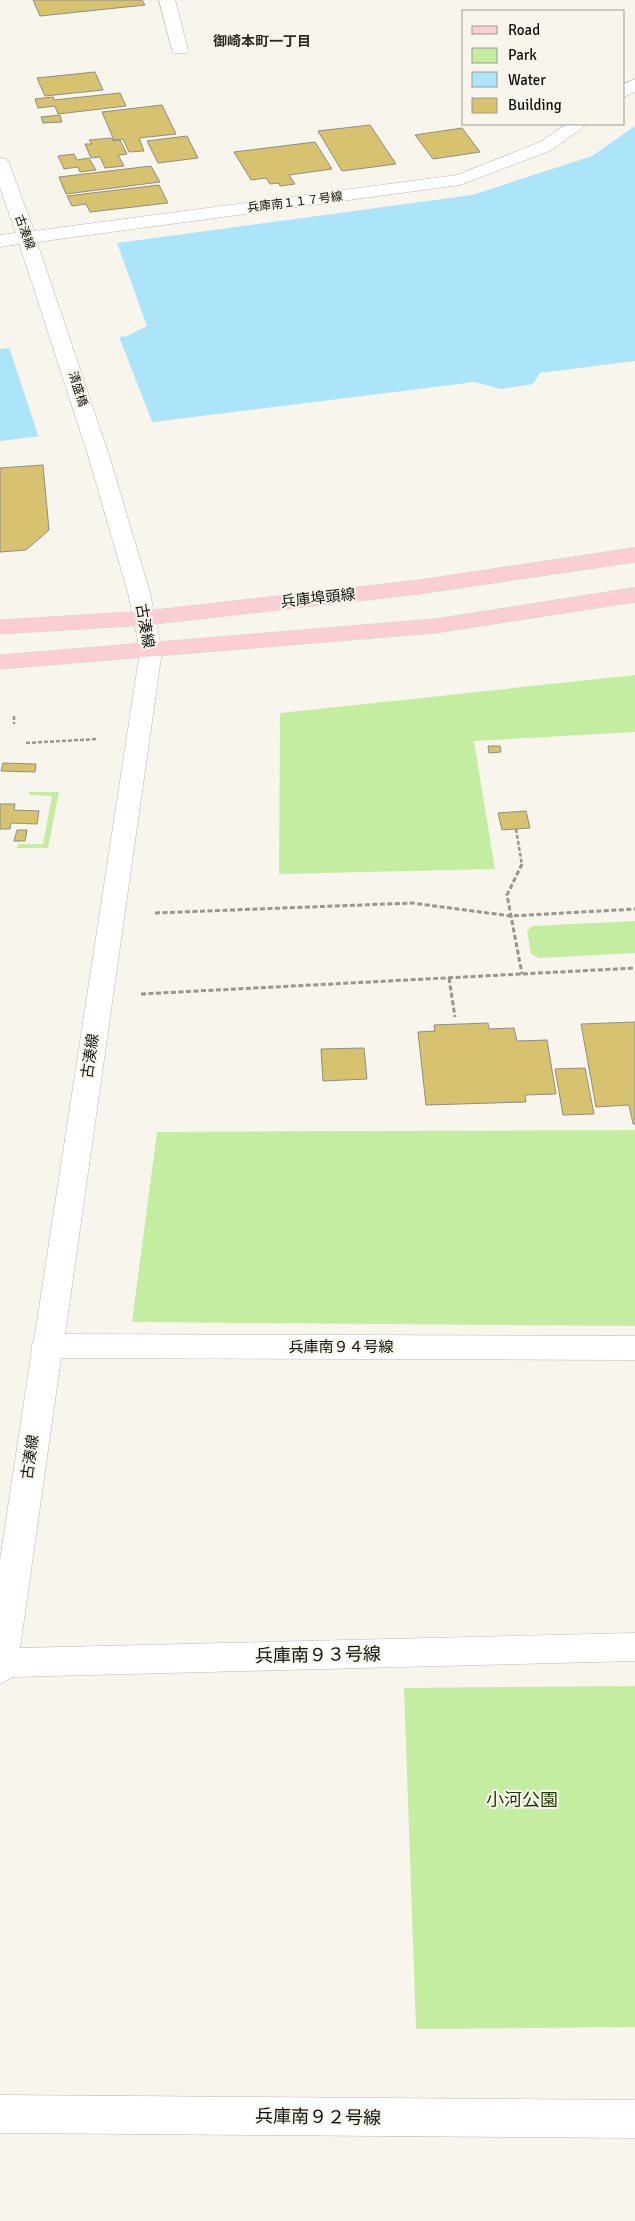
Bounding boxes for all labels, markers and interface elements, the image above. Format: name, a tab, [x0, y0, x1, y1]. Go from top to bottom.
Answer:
legend	[462, 10, 625, 125]
text: Road	[508, 21, 540, 39]
district label: 御崎本町一丁目	[213, 33, 311, 50]
text: Park	[508, 46, 537, 64]
text: Water	[508, 71, 546, 89]
text: Building	[508, 96, 562, 114]
street label: 兵庫南１１７号線	[246, 189, 344, 216]
street label: 古湊線	[11, 213, 38, 252]
street label: 清盛橋	[65, 370, 90, 409]
street label: 兵庫埠頭線	[280, 585, 356, 611]
street label: 古湊線	[132, 602, 158, 650]
street label: 古湊線	[78, 1032, 102, 1080]
street label: 兵庫南９４号線	[288, 1338, 394, 1356]
street label: 古湊線	[18, 1433, 42, 1481]
street label: 兵庫南９３号線	[255, 1643, 381, 1667]
park label: 小河公園	[486, 1789, 558, 1811]
street label: 兵庫南９２号線	[255, 2105, 381, 2129]

